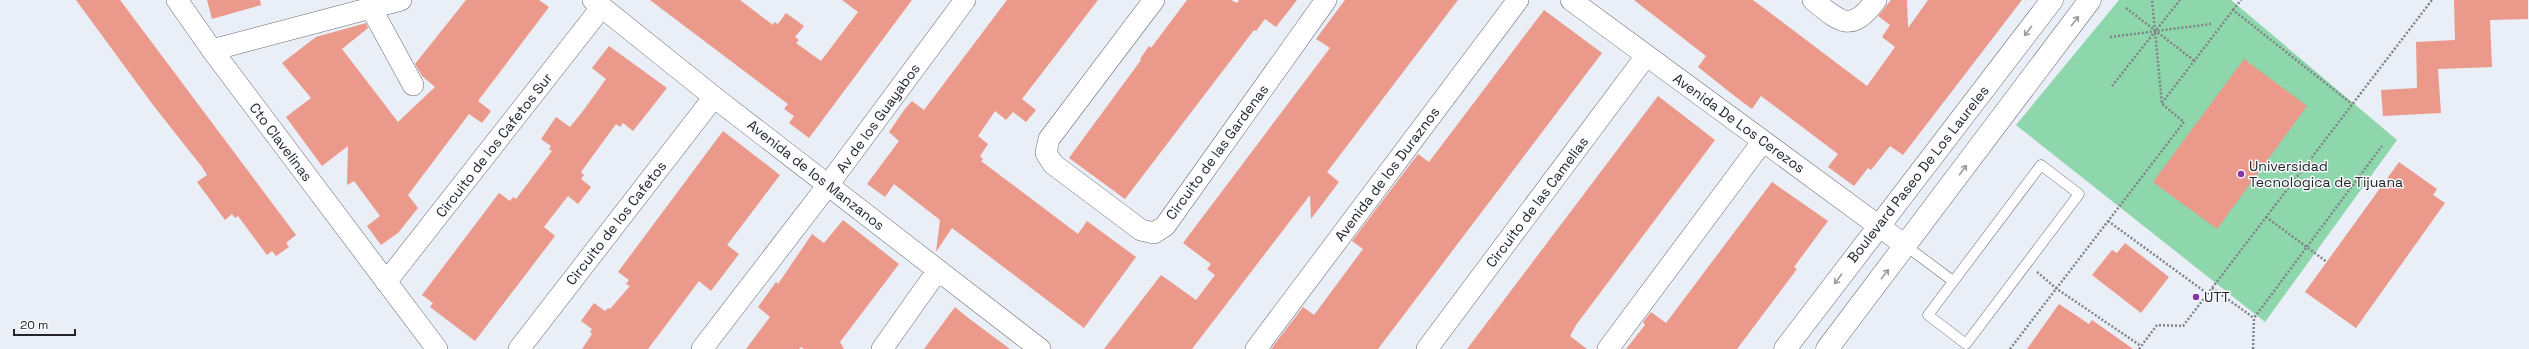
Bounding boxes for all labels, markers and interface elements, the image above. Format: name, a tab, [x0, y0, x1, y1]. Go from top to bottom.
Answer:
one-way arrow	[2070, 16, 2079, 27]
one-way arrow	[2024, 25, 2032, 36]
street label: Av de los Guayabos	[832, 60, 924, 176]
street label: Circuito de los Cafetos Sur	[432, 69, 556, 221]
street label: Avenida De Los Cerezos	[1670, 69, 1808, 177]
street label: Circuito de las Gardenas	[1162, 81, 1272, 223]
street label: Boulevard Paseo De Los Laureles	[1843, 82, 1993, 266]
street label: Cto Clavelinas	[246, 99, 316, 185]
street label: Avenida de los Duraznos	[1331, 103, 1443, 245]
street label: Avenida de los Manzanos	[744, 116, 888, 234]
street label: Circuito de las Camelias	[1482, 133, 1592, 271]
street label: Circuito de los Cafetos	[562, 157, 670, 289]
place label: Universidad Tecnologica de Tijuana	[2249, 157, 2403, 191]
one-way arrow	[1959, 165, 1967, 176]
marker: Universidad Tecnologica de Tijuana	[2236, 169, 2246, 179]
one-way arrow	[1880, 268, 1889, 279]
one-way arrow	[1834, 273, 1842, 284]
place label: UTT	[2204, 288, 2230, 306]
marker: UTT	[2191, 292, 2201, 302]
scale bar	[14, 311, 75, 337]
text: 20 m	[20, 317, 48, 333]

